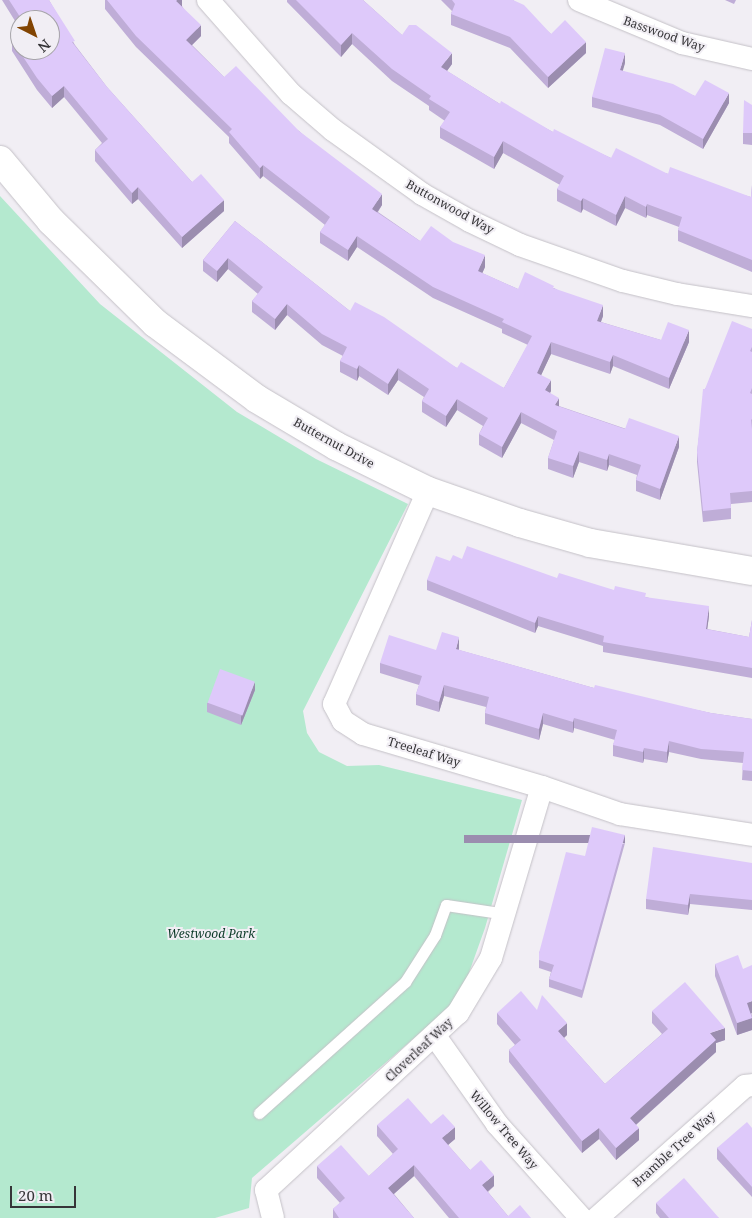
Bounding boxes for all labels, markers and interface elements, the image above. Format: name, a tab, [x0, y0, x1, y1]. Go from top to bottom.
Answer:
north arrow	[10, 10, 60, 60]
street label: Basswood Way	[621, 13, 707, 55]
text: N	[34, 35, 55, 57]
street label: Buttonwood Way	[404, 177, 496, 237]
street label: Butternut Drive	[291, 415, 377, 471]
street label: Treeleaf Way	[386, 734, 462, 770]
park label: Westwood Park	[167, 927, 255, 941]
street label: Cloverleaf Way	[382, 1015, 456, 1085]
street label: Willow Tree Way	[467, 1088, 541, 1172]
street label: Bramble Tree Way	[630, 1108, 718, 1190]
scale bar	[12, 1176, 79, 1208]
text: 20 m	[18, 1185, 53, 1205]

